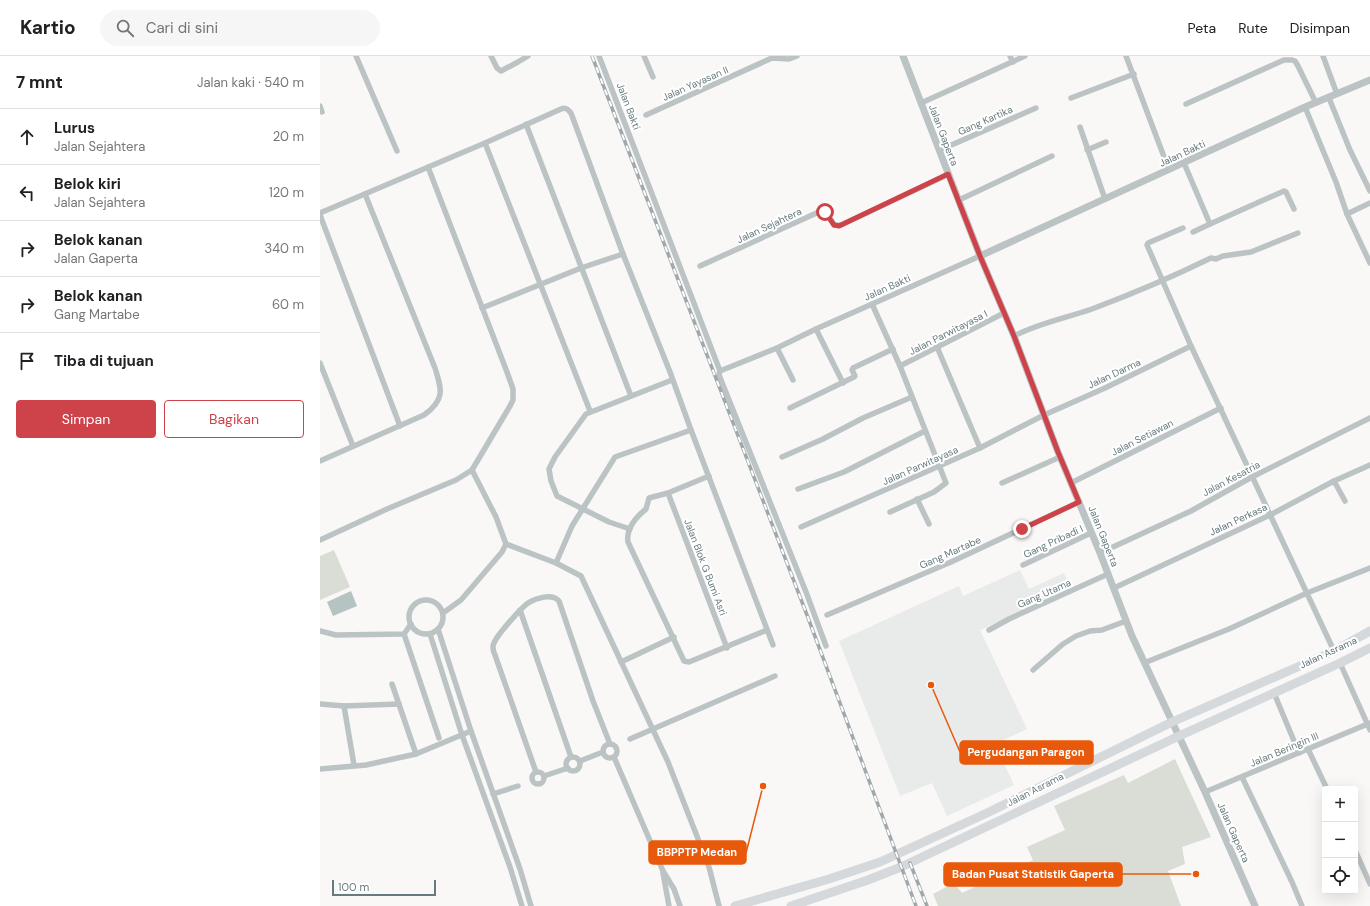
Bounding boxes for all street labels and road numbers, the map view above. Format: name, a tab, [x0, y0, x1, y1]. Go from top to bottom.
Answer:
street label: Jalan Yayasan II	[660, 63, 730, 104]
street label: Jalan Bakti	[614, 81, 643, 132]
street label: Jalan Gaperta	[926, 103, 961, 168]
street label: Gang Kartika	[956, 103, 1015, 138]
street label: Jalan Bakti	[1157, 137, 1207, 170]
street label: Jalan Sejahtera	[735, 205, 804, 246]
street label: Jalan Bakti	[862, 271, 912, 303]
street label: Jalan Parwitayasa I	[907, 307, 990, 358]
street label: Jalan Darma	[1086, 356, 1143, 391]
street label: Jalan Setiawan	[1109, 416, 1176, 459]
street label: Jalan Parwitayasa	[880, 443, 960, 488]
street label: Jalan Kesatria	[1200, 458, 1262, 499]
street label: Jalan Perkasa	[1207, 500, 1269, 539]
street label: Jalan Gaperta	[1085, 504, 1122, 569]
street label: Jalan Blok G Bumi Asri	[681, 517, 730, 617]
street label: Gang Pribadi I	[1021, 522, 1085, 561]
street label: Gang Martabe	[917, 533, 983, 572]
street label: Gang Utama	[1015, 576, 1073, 611]
street label: Jalan Asrama	[1298, 634, 1359, 671]
street label: Jalan Beringin III	[1248, 729, 1321, 770]
street label: Jalan Asrama	[1005, 770, 1066, 809]
street label: Jalan Gaperta	[1214, 800, 1253, 864]

